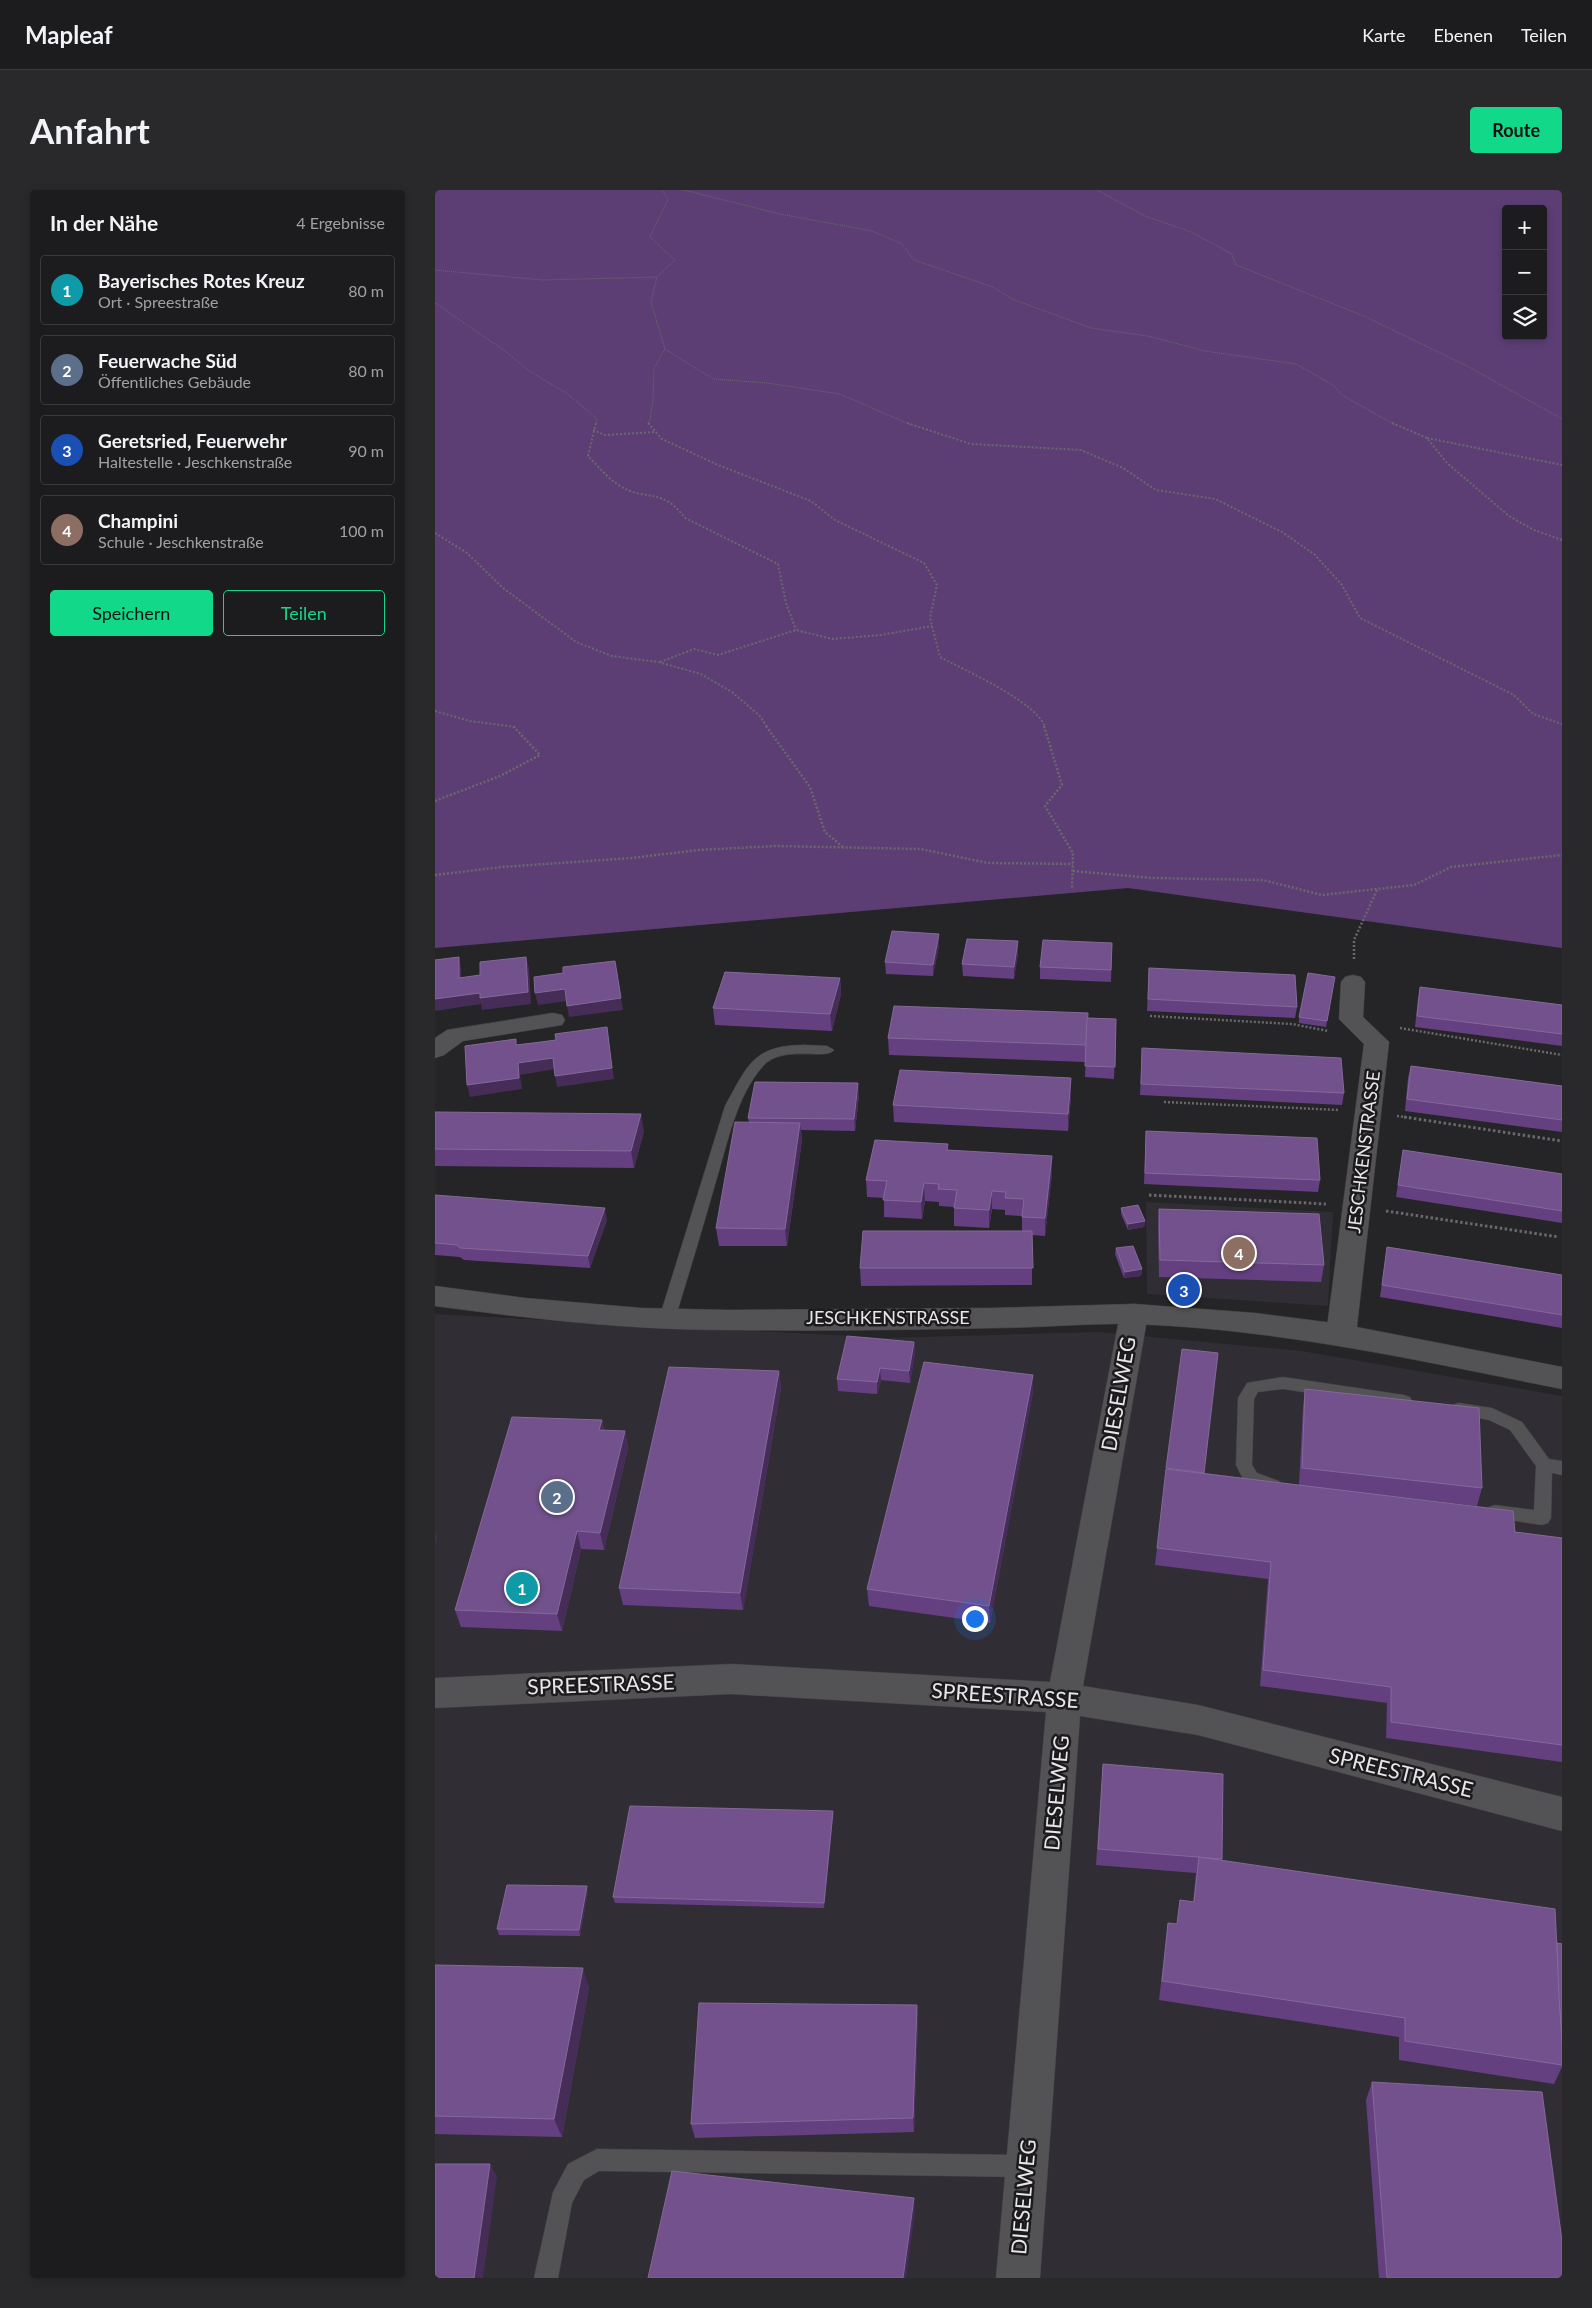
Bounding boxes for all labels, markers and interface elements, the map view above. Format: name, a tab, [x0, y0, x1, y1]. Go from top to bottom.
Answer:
text: Mapleaf	[25, 20, 113, 49]
text: Karte	[1362, 24, 1405, 46]
text: Ebenen	[1433, 24, 1493, 46]
text: Teilen	[1521, 24, 1567, 46]
button: Route	[1470, 107, 1562, 153]
text: Anfahrt	[30, 109, 150, 151]
map controls	[1502, 205, 1547, 340]
button: +	[1502, 205, 1547, 250]
text: In der Nähe	[50, 210, 158, 235]
text: 4 Ergebnisse	[296, 213, 385, 232]
button: −	[1502, 250, 1547, 295]
text: Bayerisches Rotes Kreuz	[98, 269, 305, 292]
text: 1	[62, 281, 72, 300]
text: 80 m	[348, 281, 384, 300]
text: Ort · Spreestraße	[98, 292, 218, 311]
button: layers	[1502, 295, 1547, 340]
text: Feuerwache Süd	[98, 349, 237, 372]
text: 2	[62, 361, 72, 380]
text: 80 m	[348, 361, 384, 380]
text: Öffentliches Gebäude	[98, 372, 251, 391]
text: Geretsried, Feuerwehr	[98, 429, 287, 452]
text: 3	[62, 441, 72, 460]
text: 90 m	[348, 441, 384, 460]
text: Haltestelle · Jeschkenstraße	[98, 452, 292, 471]
text: Champini	[98, 509, 178, 532]
text: 4	[62, 521, 72, 540]
text: 100 m	[339, 521, 384, 540]
text: Schule · Jeschkenstraße	[98, 532, 264, 551]
button: Speichern	[50, 590, 213, 636]
button: Teilen	[223, 590, 385, 636]
street label: JESCHKENSTRASSE	[1342, 1069, 1384, 1234]
pin: 4	[1223, 1234, 1255, 1272]
pin: 3	[1168, 1271, 1200, 1309]
street label: JESCHKENSTRASSE	[806, 1306, 970, 1328]
street label: DIESELWEG	[1095, 1335, 1140, 1453]
pin: 2	[541, 1478, 573, 1516]
pin: 1	[506, 1569, 538, 1607]
your location	[962, 1606, 988, 1632]
street label: SPREESTRASSE	[527, 1668, 675, 1699]
street label: SPREESTRASSE	[931, 1677, 1080, 1712]
street label: DIESELWEG	[1038, 1734, 1073, 1852]
street label: SPREESTRASSE	[1327, 1742, 1476, 1802]
street label: DIESELWEG	[1005, 2138, 1040, 2256]

